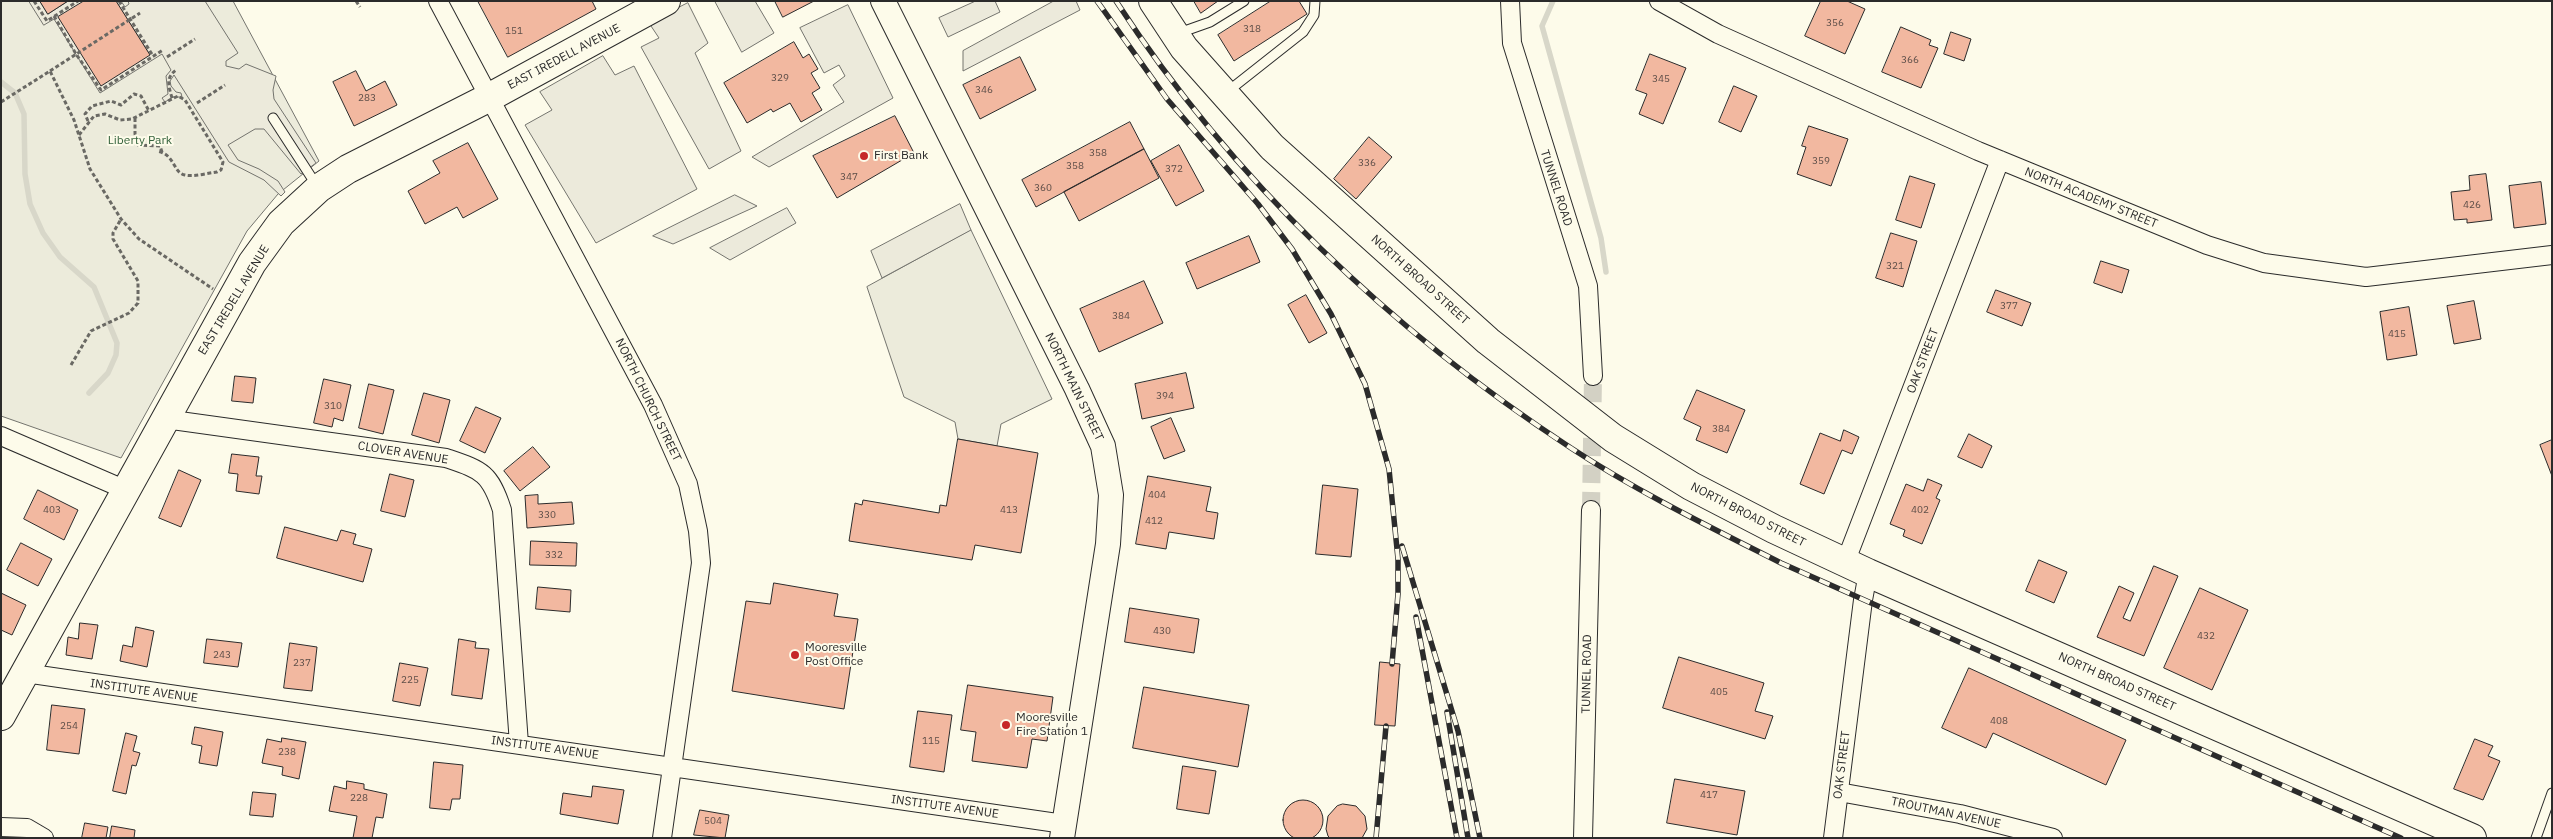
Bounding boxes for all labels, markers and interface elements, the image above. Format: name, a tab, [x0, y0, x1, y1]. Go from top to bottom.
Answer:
house number: 356	[1826, 17, 1844, 29]
street label: EAST IREDELL AVENUE	[505, 21, 623, 93]
house number: 318	[1243, 23, 1261, 35]
house number: 151	[505, 25, 523, 37]
house number: 366	[1901, 54, 1919, 66]
house number: 329	[771, 72, 789, 84]
house number: 345	[1652, 73, 1670, 85]
house number: 346	[975, 84, 993, 96]
house number: 283	[358, 92, 376, 104]
park label: Liberty Park	[108, 134, 172, 148]
house number: 358	[1089, 147, 1107, 159]
street label: TUNNEL ROAD	[1537, 148, 1575, 228]
place label: First Bank	[874, 149, 928, 163]
marker: First Bank	[858, 150, 870, 162]
house number: 359	[1812, 155, 1830, 167]
house number: 336	[1358, 157, 1376, 169]
house number: 358	[1066, 160, 1084, 172]
house number: 372	[1165, 163, 1183, 175]
street label: NORTH ACADEMY STREET	[2022, 165, 2160, 231]
house number: 347	[840, 171, 858, 183]
house number: 360	[1034, 182, 1052, 194]
house number: 426	[2463, 199, 2481, 211]
street label: NORTH BROAD STREET	[1368, 232, 1472, 328]
street label: EAST IREDELL AVENUE	[195, 242, 273, 358]
house number: 321	[1886, 260, 1904, 272]
house number: 377	[2000, 300, 2018, 312]
house number: 384	[1112, 310, 1130, 322]
street label: OAK STREET	[1904, 326, 1942, 396]
house number: 415	[2388, 328, 2406, 340]
street label: NORTH MAIN STREET	[1042, 331, 1106, 443]
street label: NORTH CHURCH STREET	[612, 336, 684, 464]
house number: 394	[1156, 390, 1174, 402]
house number: 310	[324, 400, 342, 412]
house number: 384	[1712, 423, 1730, 435]
street label: CLOVER AVENUE	[357, 439, 449, 467]
street label: NORTH BROAD STREET	[1688, 480, 1808, 550]
house number: 404	[1148, 489, 1166, 501]
house number: 403	[43, 504, 61, 516]
house number: 413	[1000, 504, 1018, 516]
house number: 402	[1911, 504, 1929, 516]
house number: 330	[538, 509, 556, 521]
house number: 412	[1145, 515, 1163, 527]
house number: 332	[545, 549, 563, 561]
house number: 430	[1153, 625, 1171, 637]
house number: 432	[2197, 630, 2215, 642]
street label: TUNNEL ROAD	[1579, 634, 1595, 714]
place label: Mooresville Post Office	[805, 641, 867, 669]
house number: 243	[213, 649, 231, 661]
marker: Mooresville Post Office	[789, 649, 801, 661]
street label: NORTH BROAD STREET	[2056, 650, 2178, 714]
house number: 237	[293, 657, 311, 669]
house number: 225	[401, 674, 419, 686]
street label: INSTITUTE AVENUE	[89, 676, 199, 706]
house number: 405	[1710, 686, 1728, 698]
place label: Mooresville Fire Station 1	[1016, 711, 1088, 739]
house number: 408	[1990, 715, 2008, 727]
marker: Mooresville Fire Station 1	[1000, 719, 1012, 731]
house number: 254	[60, 720, 78, 732]
street label: OAK STREET	[1831, 730, 1853, 800]
street label: INSTITUTE AVENUE	[490, 733, 600, 763]
house number: 115	[922, 735, 940, 747]
house number: 238	[278, 746, 296, 758]
house number: 417	[1700, 789, 1718, 801]
house number: 228	[350, 792, 368, 804]
street label: INSTITUTE AVENUE	[890, 792, 1000, 822]
street label: TROUTMAN AVENUE	[1890, 794, 2002, 832]
house number: 504	[704, 815, 722, 827]

